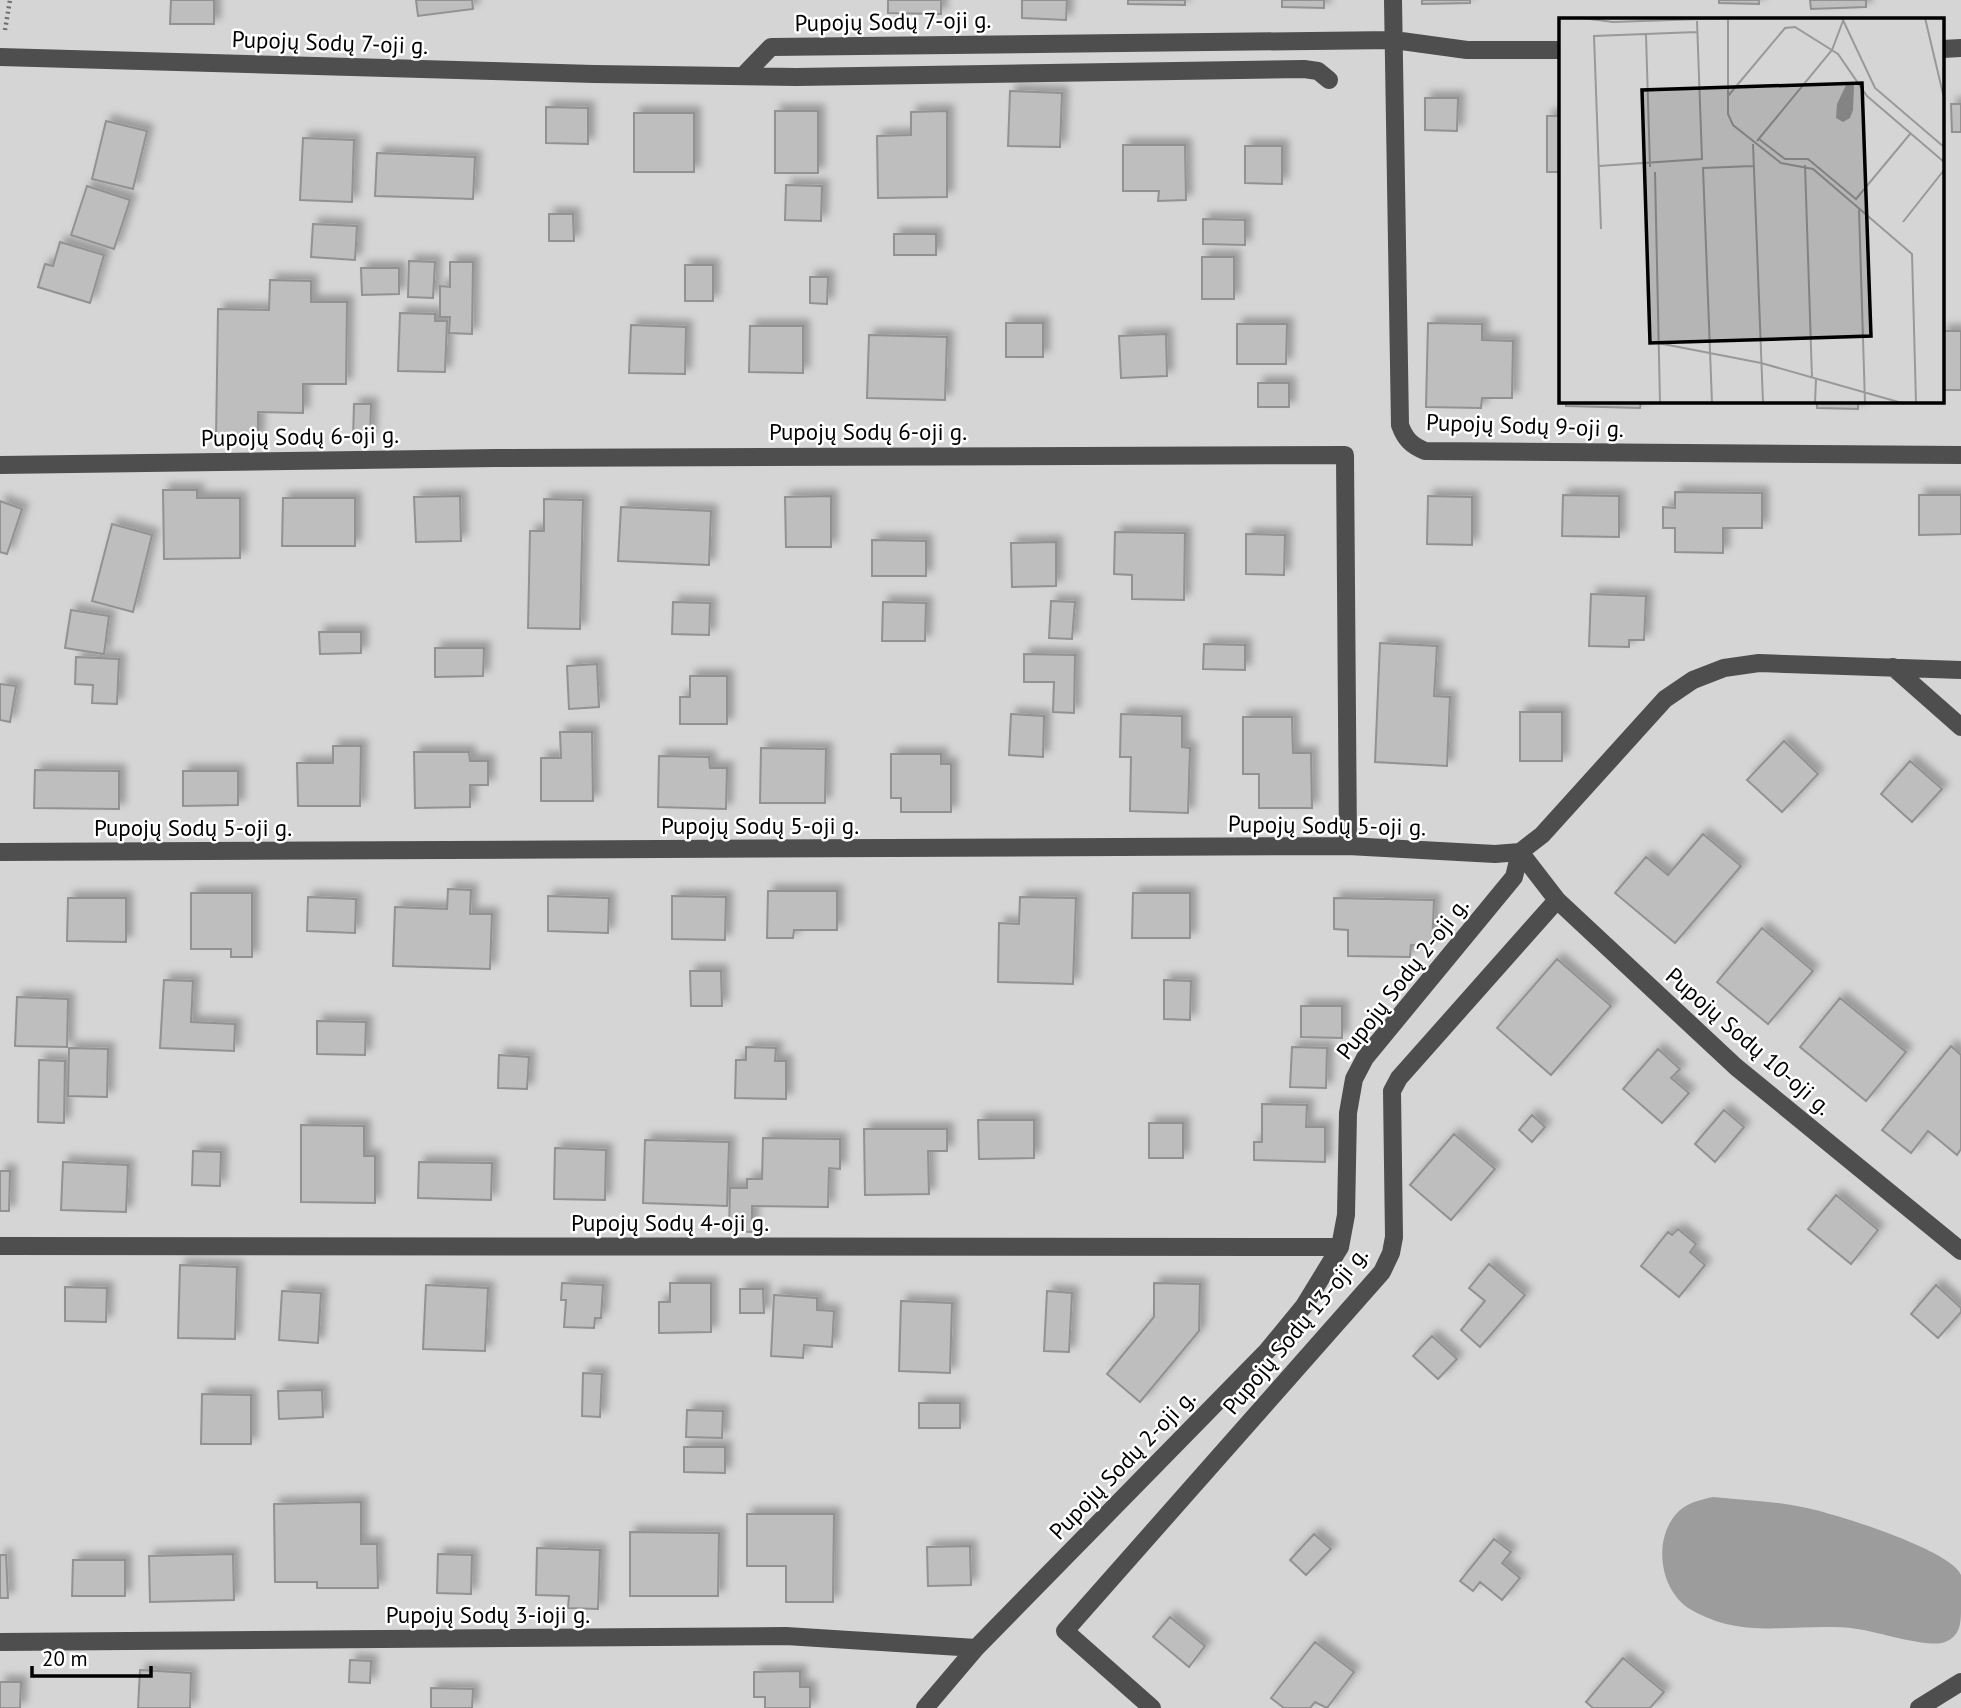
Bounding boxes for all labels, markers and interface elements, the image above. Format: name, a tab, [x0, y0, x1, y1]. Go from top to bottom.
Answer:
street label: Pupojų Sodų 7-oji g.	[794, 5, 992, 37]
inset map	[1559, 18, 1944, 402]
street label: Pupojų Sodų 7-oji g.	[231, 24, 429, 60]
street label: Pupojų Sodų 9-oji g.	[1425, 407, 1625, 443]
street label: Pupojų Sodų 6-oji g.	[769, 417, 967, 446]
street label: Pupojų Sodų 6-oji g.	[201, 420, 399, 452]
street label: Pupojų Sodų 5-oji g.	[1228, 809, 1426, 841]
street label: Pupojų Sodų 5-oji g.	[661, 811, 859, 840]
street label: Pupojų Sodų 5-oji g.	[94, 813, 292, 842]
street label: Pupojų Sodų 2-oji g.	[1330, 891, 1474, 1065]
street label: Pupojų Sodų 10-oji g.	[1660, 961, 1838, 1121]
street label: Pupojų Sodų 4-oji g.	[571, 1208, 769, 1237]
street label: Pupojų Sodų 13-oji g.	[1216, 1240, 1374, 1420]
street label: Pupojų Sodų 2-oji g.	[1043, 1383, 1201, 1545]
street label: Pupojų Sodų 3-ioji g.	[386, 1600, 590, 1629]
scale bar	[32, 1634, 150, 1678]
text: 20 m	[42, 1645, 88, 1672]

